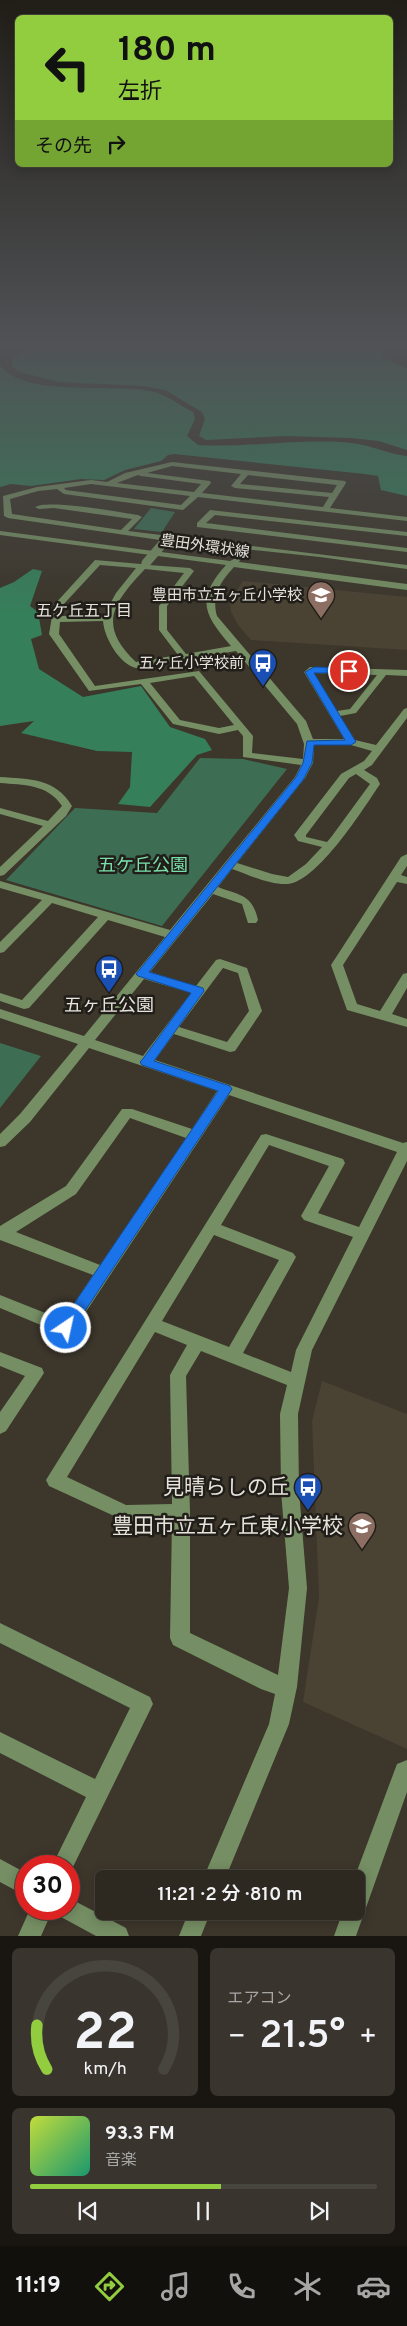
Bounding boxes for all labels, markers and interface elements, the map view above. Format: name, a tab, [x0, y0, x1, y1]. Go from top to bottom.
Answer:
text: 180 m	[118, 29, 216, 73]
icon: left	[35, 35, 100, 100]
text: 左折	[118, 79, 162, 106]
icon: right	[102, 130, 130, 158]
text: その先	[35, 135, 92, 159]
street label: 豊田外環状線	[159, 531, 251, 563]
school or university icon: 豊田市立五ヶ丘小学校	[306, 580, 336, 619]
place label: 豊田市立五ヶ丘小学校	[152, 587, 302, 606]
district label: 五ケ丘五丁目	[36, 602, 132, 622]
bus stop icon: 五ヶ丘小学校前	[248, 648, 278, 687]
pin	[328, 650, 370, 692]
place label: 五ヶ丘小学校前	[139, 655, 244, 674]
icon: arrive	[335, 657, 363, 685]
park label: 五ケ丘公園	[98, 855, 188, 878]
bus stop icon: 五ヶ丘公園	[94, 954, 124, 993]
place label: 五ヶ丘公園	[64, 995, 154, 1018]
position arrow	[39, 1301, 91, 1353]
bus stop icon: 見晴らしの丘	[293, 1472, 323, 1511]
place label: 見晴らしの丘	[163, 1475, 289, 1502]
school or university icon: 豊田市立五ヶ丘東小学校	[347, 1511, 377, 1550]
place label: 豊田市立五ヶ丘東小学校	[112, 1514, 343, 1541]
speed limit sign: 30	[15, 1855, 80, 1920]
text: 11:21 · 2 分 · 810 m	[157, 1883, 303, 1907]
text: エアコン	[228, 1989, 292, 2009]
text: 22	[73, 2002, 137, 2068]
text: 21.5°	[259, 2013, 345, 2062]
text: −	[228, 2020, 246, 2056]
text: +	[359, 2020, 377, 2056]
text: km/h	[83, 2058, 126, 2081]
text: 93.3 FM	[105, 2122, 175, 2146]
text: 音楽	[105, 2151, 137, 2171]
icon: previous	[74, 2197, 102, 2225]
icon: pause	[189, 2197, 217, 2225]
icon: next	[305, 2197, 333, 2225]
icon: directions	[92, 2269, 127, 2304]
icon: music	[158, 2269, 193, 2304]
icon: phone	[224, 2269, 259, 2304]
icon: climate	[290, 2269, 325, 2304]
icon: car	[356, 2269, 391, 2304]
text: 11:19	[16, 2273, 61, 2300]

